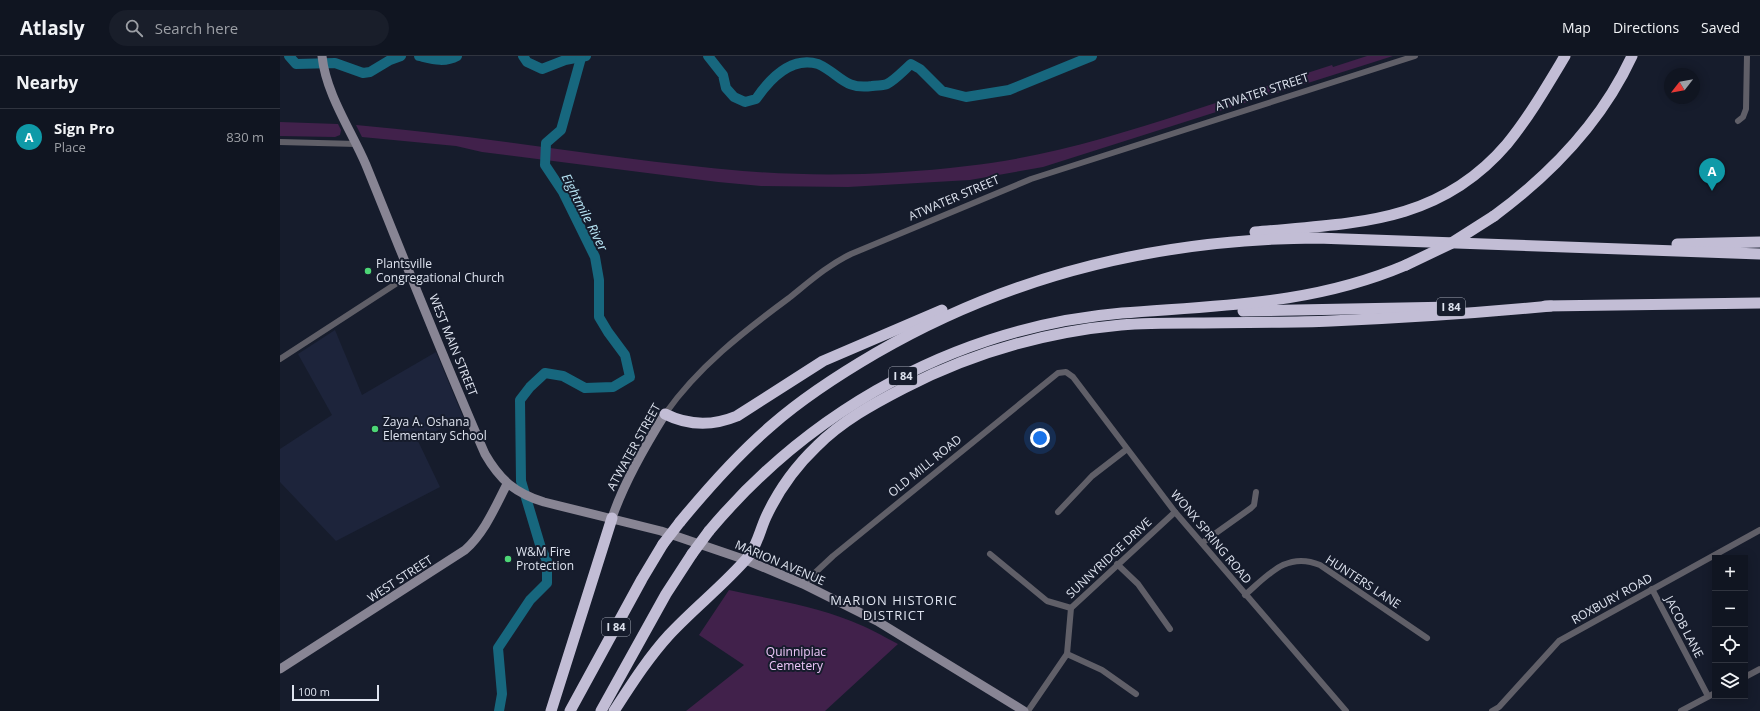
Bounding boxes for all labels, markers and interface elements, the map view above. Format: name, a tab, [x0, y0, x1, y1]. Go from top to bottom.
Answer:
search box	[109, 10, 389, 46]
text: Atlasly	[20, 15, 85, 41]
icon: search	[123, 17, 145, 39]
text: Search here	[155, 18, 238, 38]
text: Map	[1562, 18, 1591, 37]
text: Directions	[1613, 18, 1679, 37]
text: Saved	[1701, 18, 1740, 37]
street label: ATWATER STREET	[1213, 68, 1311, 115]
north arrow	[1664, 68, 1700, 104]
text: Nearby	[16, 71, 78, 94]
text: Sign Pro	[54, 118, 115, 138]
text: A	[25, 128, 33, 146]
text: 830 m	[226, 128, 264, 146]
text: Place	[54, 138, 86, 156]
pin: A	[1699, 158, 1725, 191]
water label: Eightmile River	[558, 170, 613, 255]
street label: ATWATER STREET	[906, 171, 1002, 224]
place label: Plantsville Congregational Church	[376, 255, 504, 286]
marker: Plantsville Congregational Church	[363, 266, 373, 276]
street label: WEST MAIN STREET	[425, 291, 482, 399]
road number: I 84	[1437, 298, 1465, 316]
road number: I 84	[889, 367, 917, 385]
street label: ATWATER STREET	[603, 400, 665, 493]
place label: Zaya A. Oshana Elementary School	[383, 413, 487, 444]
marker: Zaya A. Oshana Elementary School	[370, 424, 380, 434]
your location	[1030, 428, 1050, 448]
street label: OLD MILL ROAD	[884, 431, 965, 501]
street label: WONX SPRING ROAD	[1167, 486, 1256, 587]
street label: SUNNYRIDGE DRIVE	[1062, 513, 1155, 602]
street label: MARION AVENUE	[732, 536, 828, 589]
place label: W&M Fire Protection	[516, 543, 574, 574]
street label: WEST STREET	[364, 551, 436, 606]
street label: HUNTERS LANE	[1322, 551, 1404, 612]
marker: W&M Fire Protection	[503, 554, 513, 564]
map controls	[1712, 555, 1748, 699]
button: +	[1712, 555, 1748, 591]
street label: ROXBURY ROAD	[1568, 569, 1655, 628]
district label: MARION HISTORIC DISTRICT	[830, 591, 958, 624]
button: −	[1712, 591, 1748, 627]
street label: JACOB LANE	[1660, 592, 1708, 661]
road number: I 84	[602, 618, 630, 636]
button: locate	[1712, 627, 1748, 663]
park label: Quinnipiac Cemetery	[766, 643, 826, 674]
button: layers	[1712, 663, 1748, 699]
scale bar	[292, 683, 379, 702]
text: 100 m	[298, 684, 330, 699]

